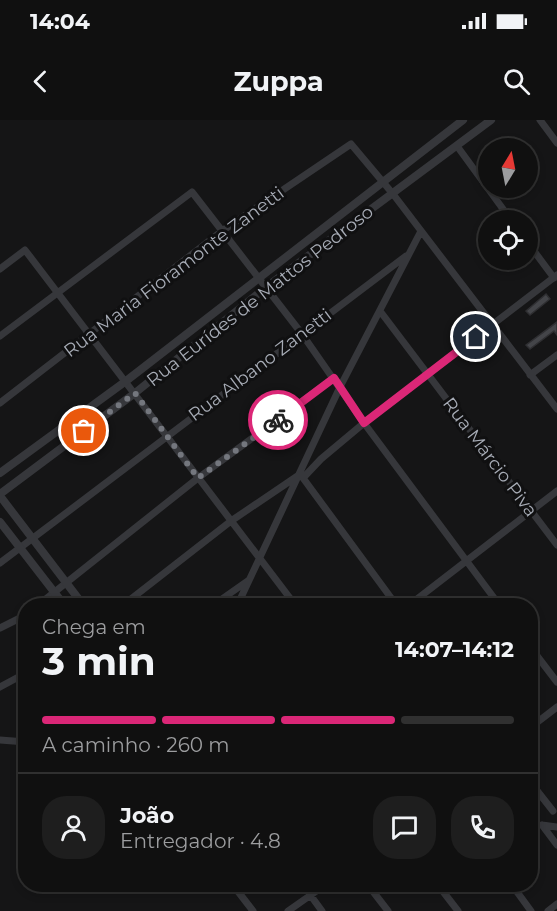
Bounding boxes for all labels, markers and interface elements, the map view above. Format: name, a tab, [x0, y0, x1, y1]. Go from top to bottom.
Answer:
text: 14:04	[30, 8, 90, 35]
icon: back	[24, 65, 57, 98]
text: Zuppa	[233, 65, 324, 98]
icon: search	[500, 65, 533, 98]
north arrow	[478, 138, 538, 198]
map controls	[478, 138, 538, 270]
street label: Rua Maria Fioramonte Zanetti	[60, 182, 288, 362]
street label: Rua Eurídes de Mattos Pedroso	[142, 201, 378, 391]
button: locate	[478, 210, 538, 270]
street label: Rua Albano Zanetti	[184, 304, 336, 426]
pin	[450, 311, 501, 362]
icon: home	[459, 320, 492, 353]
courier	[248, 390, 308, 450]
street label: Rua Márcio Piva	[438, 393, 542, 521]
icon: bike	[262, 404, 295, 437]
pin	[58, 405, 109, 456]
icon: bag	[67, 414, 100, 447]
text: Chega em	[42, 615, 146, 639]
text: 14:07–14:12	[395, 636, 514, 663]
text: 3 min	[42, 637, 156, 685]
text: A caminho · 260 m	[42, 733, 230, 757]
button: person	[42, 796, 105, 859]
button: chat	[373, 796, 436, 859]
button: phone	[451, 796, 514, 859]
text: João	[120, 802, 174, 829]
text: Entregador · 4.8	[120, 829, 281, 853]

